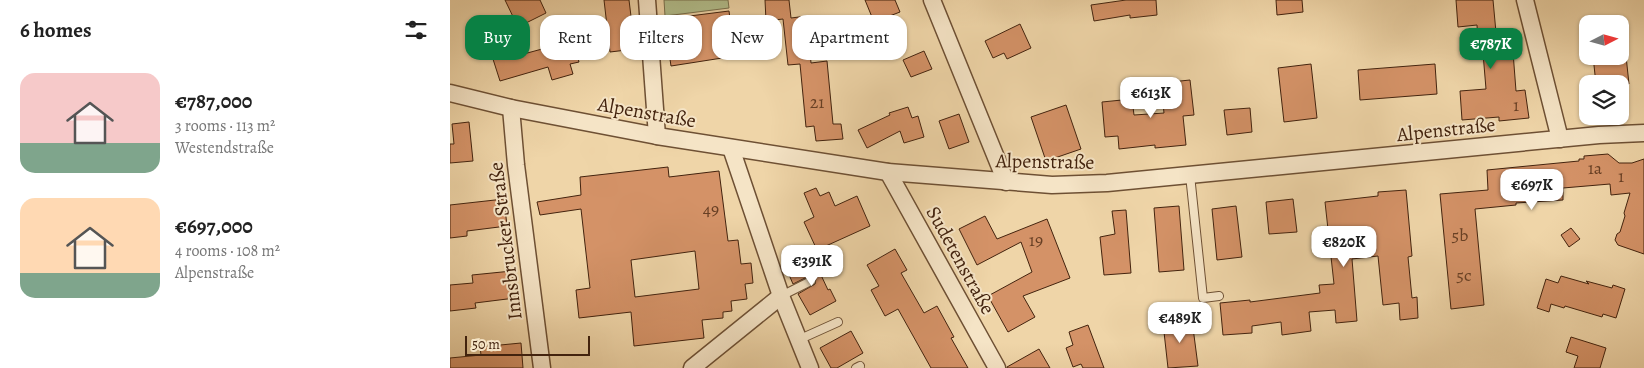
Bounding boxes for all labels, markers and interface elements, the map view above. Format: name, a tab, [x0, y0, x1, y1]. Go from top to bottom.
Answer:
chip: Buy	[465, 15, 530, 60]
chip: Rent	[540, 15, 610, 60]
chip: Filters	[620, 15, 702, 60]
chip: New	[712, 15, 782, 60]
chip: Apartment	[792, 15, 907, 60]
north arrow	[1579, 15, 1629, 65]
map controls	[1579, 15, 1629, 125]
text: 6 homes	[20, 16, 92, 44]
icon: filters	[402, 16, 430, 44]
pin: €787K	[1456, 28, 1526, 70]
text: €787K	[1470, 33, 1512, 55]
button: layers	[1579, 75, 1629, 125]
pin: €613K	[1116, 76, 1186, 119]
text: €613K	[1131, 82, 1171, 104]
text: €787,000	[175, 87, 252, 115]
street label: Alpenstraße	[595, 90, 698, 134]
house number: 21	[810, 90, 824, 114]
icon: home	[60, 93, 120, 153]
house number: 1	[1513, 93, 1519, 117]
street label: Alpenstraße	[1394, 111, 1497, 148]
text: 3 rooms · 113 m²	[175, 115, 275, 137]
text: Westendstraße	[175, 137, 274, 159]
street label: Alpenstraße	[994, 147, 1095, 176]
house number: 1a	[1588, 156, 1603, 180]
street label: Innsbrucker Straße	[482, 160, 529, 321]
house number: 1	[1618, 164, 1624, 188]
pin: €697K	[1497, 168, 1567, 211]
text: €697K	[1511, 174, 1553, 196]
house number: 49	[703, 197, 719, 221]
street label: Sudetenstraße	[920, 201, 1001, 319]
text: €697,000	[175, 212, 253, 240]
icon: home	[60, 218, 120, 278]
house number: 5b	[1452, 223, 1468, 247]
pin: €820K	[1309, 226, 1379, 268]
house number: 19	[1029, 228, 1043, 252]
text: €820K	[1322, 231, 1366, 253]
text: 4 rooms · 108 m²	[175, 240, 280, 262]
pin: €391K	[777, 244, 847, 287]
text: €391K	[792, 250, 832, 272]
text: Alpenstraße	[175, 262, 254, 284]
house number: 5c	[1456, 263, 1472, 287]
pin: €489K	[1145, 302, 1215, 344]
text: €489K	[1159, 307, 1201, 329]
scale bar	[465, 333, 590, 356]
text: 50 m	[472, 335, 500, 354]

